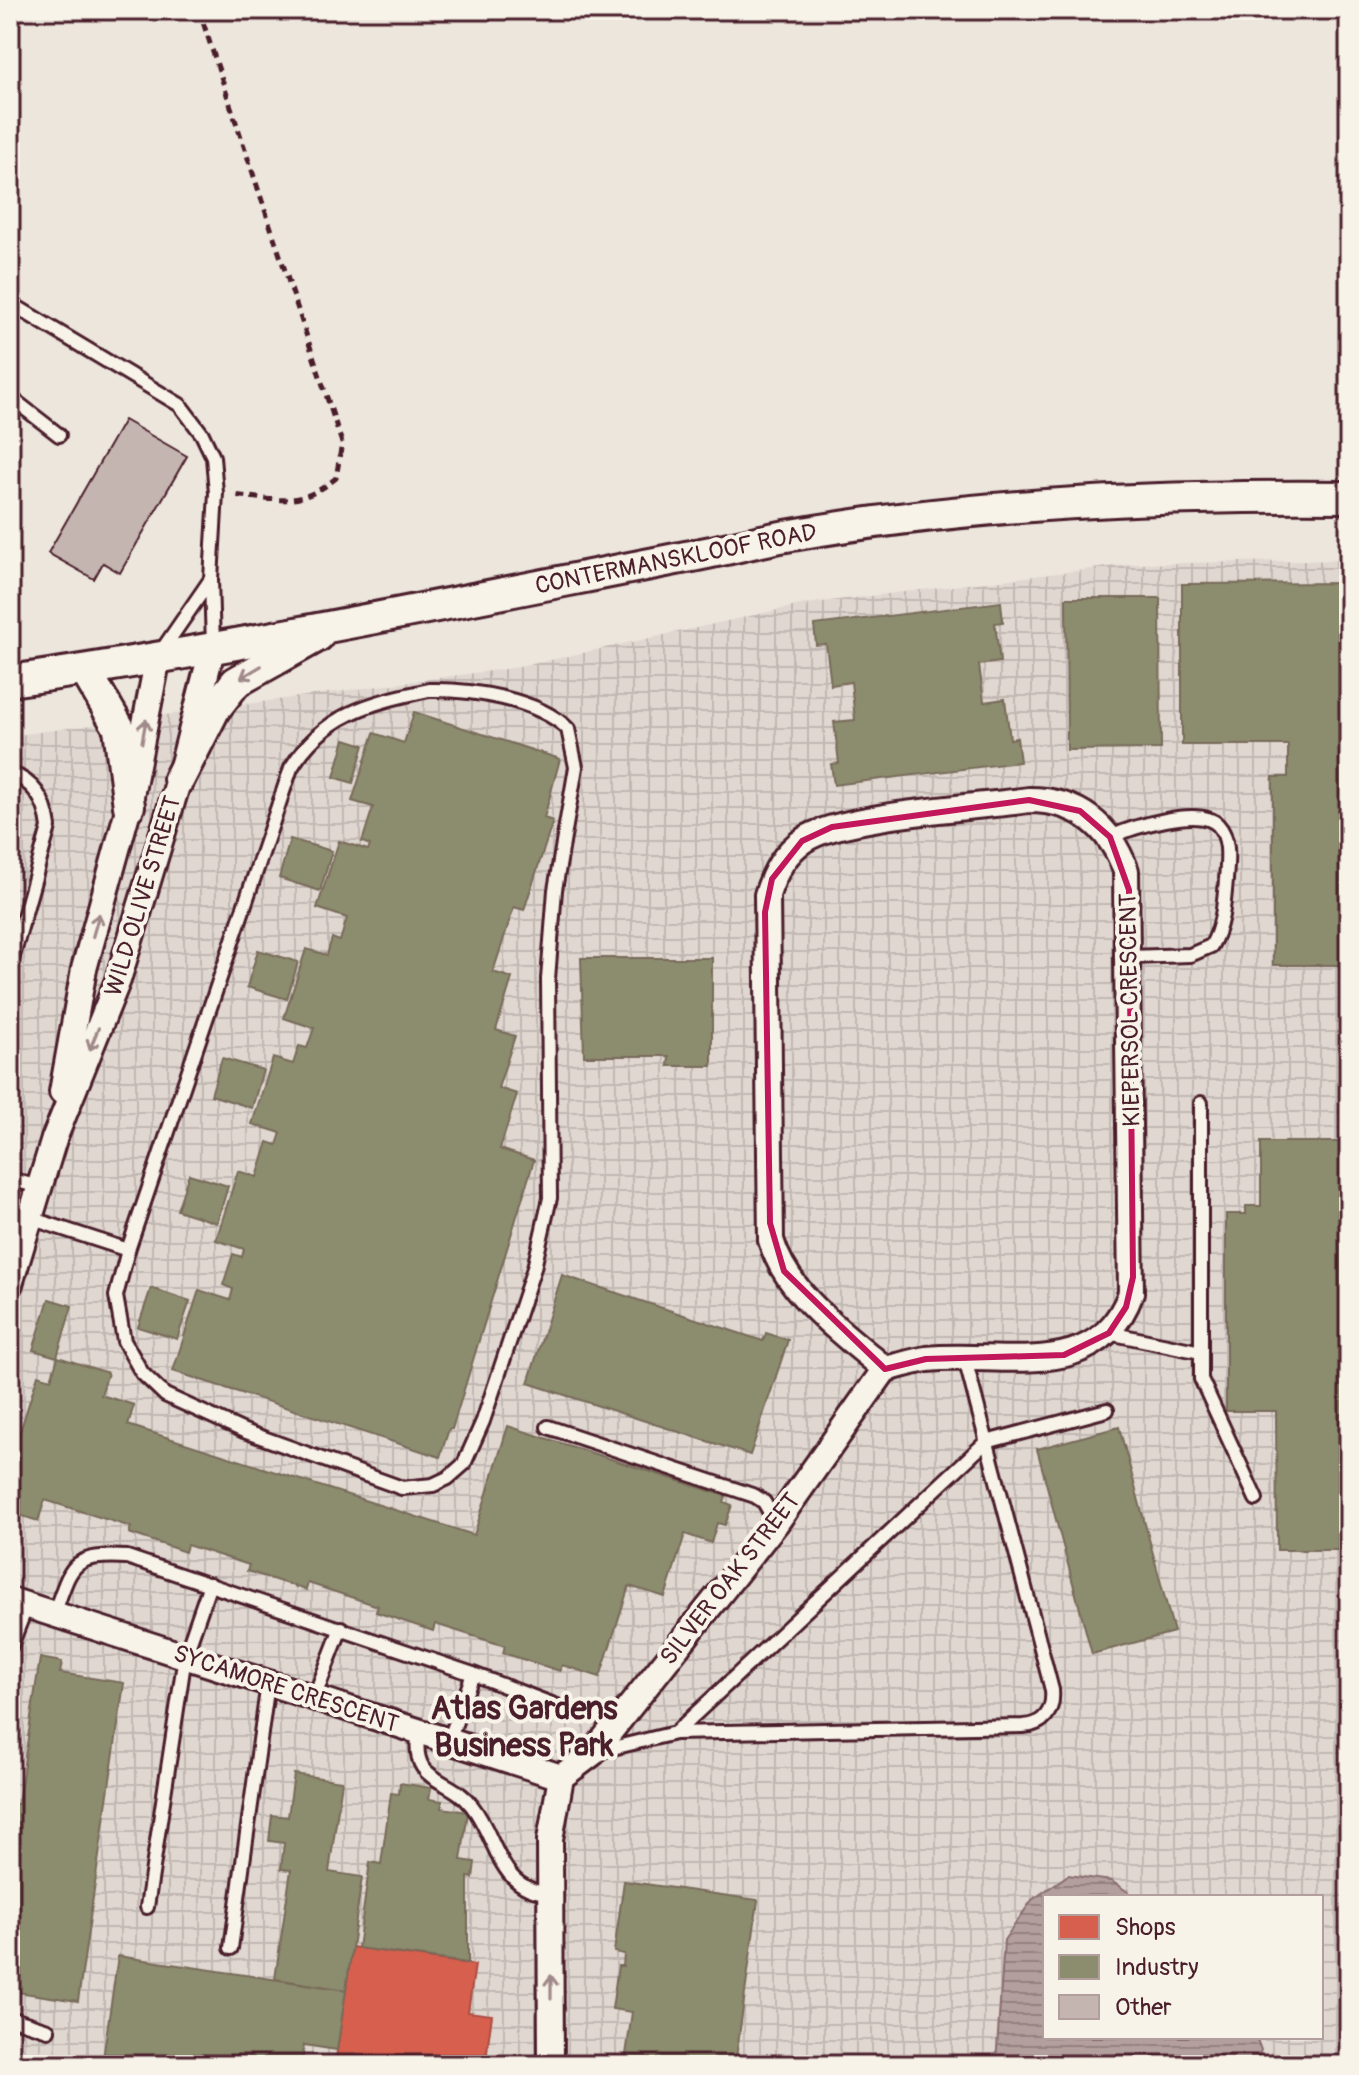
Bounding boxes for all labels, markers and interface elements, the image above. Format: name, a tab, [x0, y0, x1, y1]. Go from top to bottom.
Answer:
street label: CONTERMANSKLOOF ROAD	[533, 517, 819, 601]
one-way arrow	[240, 664, 263, 680]
one-way arrow	[137, 719, 152, 745]
street label: WILD OLIVE STREET	[99, 792, 187, 1000]
street label: KIEPERSOL CRESCENT	[1113, 893, 1147, 1127]
one-way arrow	[89, 913, 104, 939]
one-way arrow	[86, 1026, 100, 1051]
street label: SILVER OAK STREET	[654, 1487, 806, 1671]
street label: SYCAMORE CRESCENT	[170, 1639, 402, 1739]
district label: Atlas Gardens Business Park	[430, 1689, 618, 1766]
legend	[1043, 1895, 1323, 2039]
text: Shops	[1115, 1913, 1176, 1942]
text: Industry	[1115, 1953, 1198, 1982]
one-way arrow	[543, 1974, 559, 2001]
text: Other	[1115, 1993, 1172, 2022]

